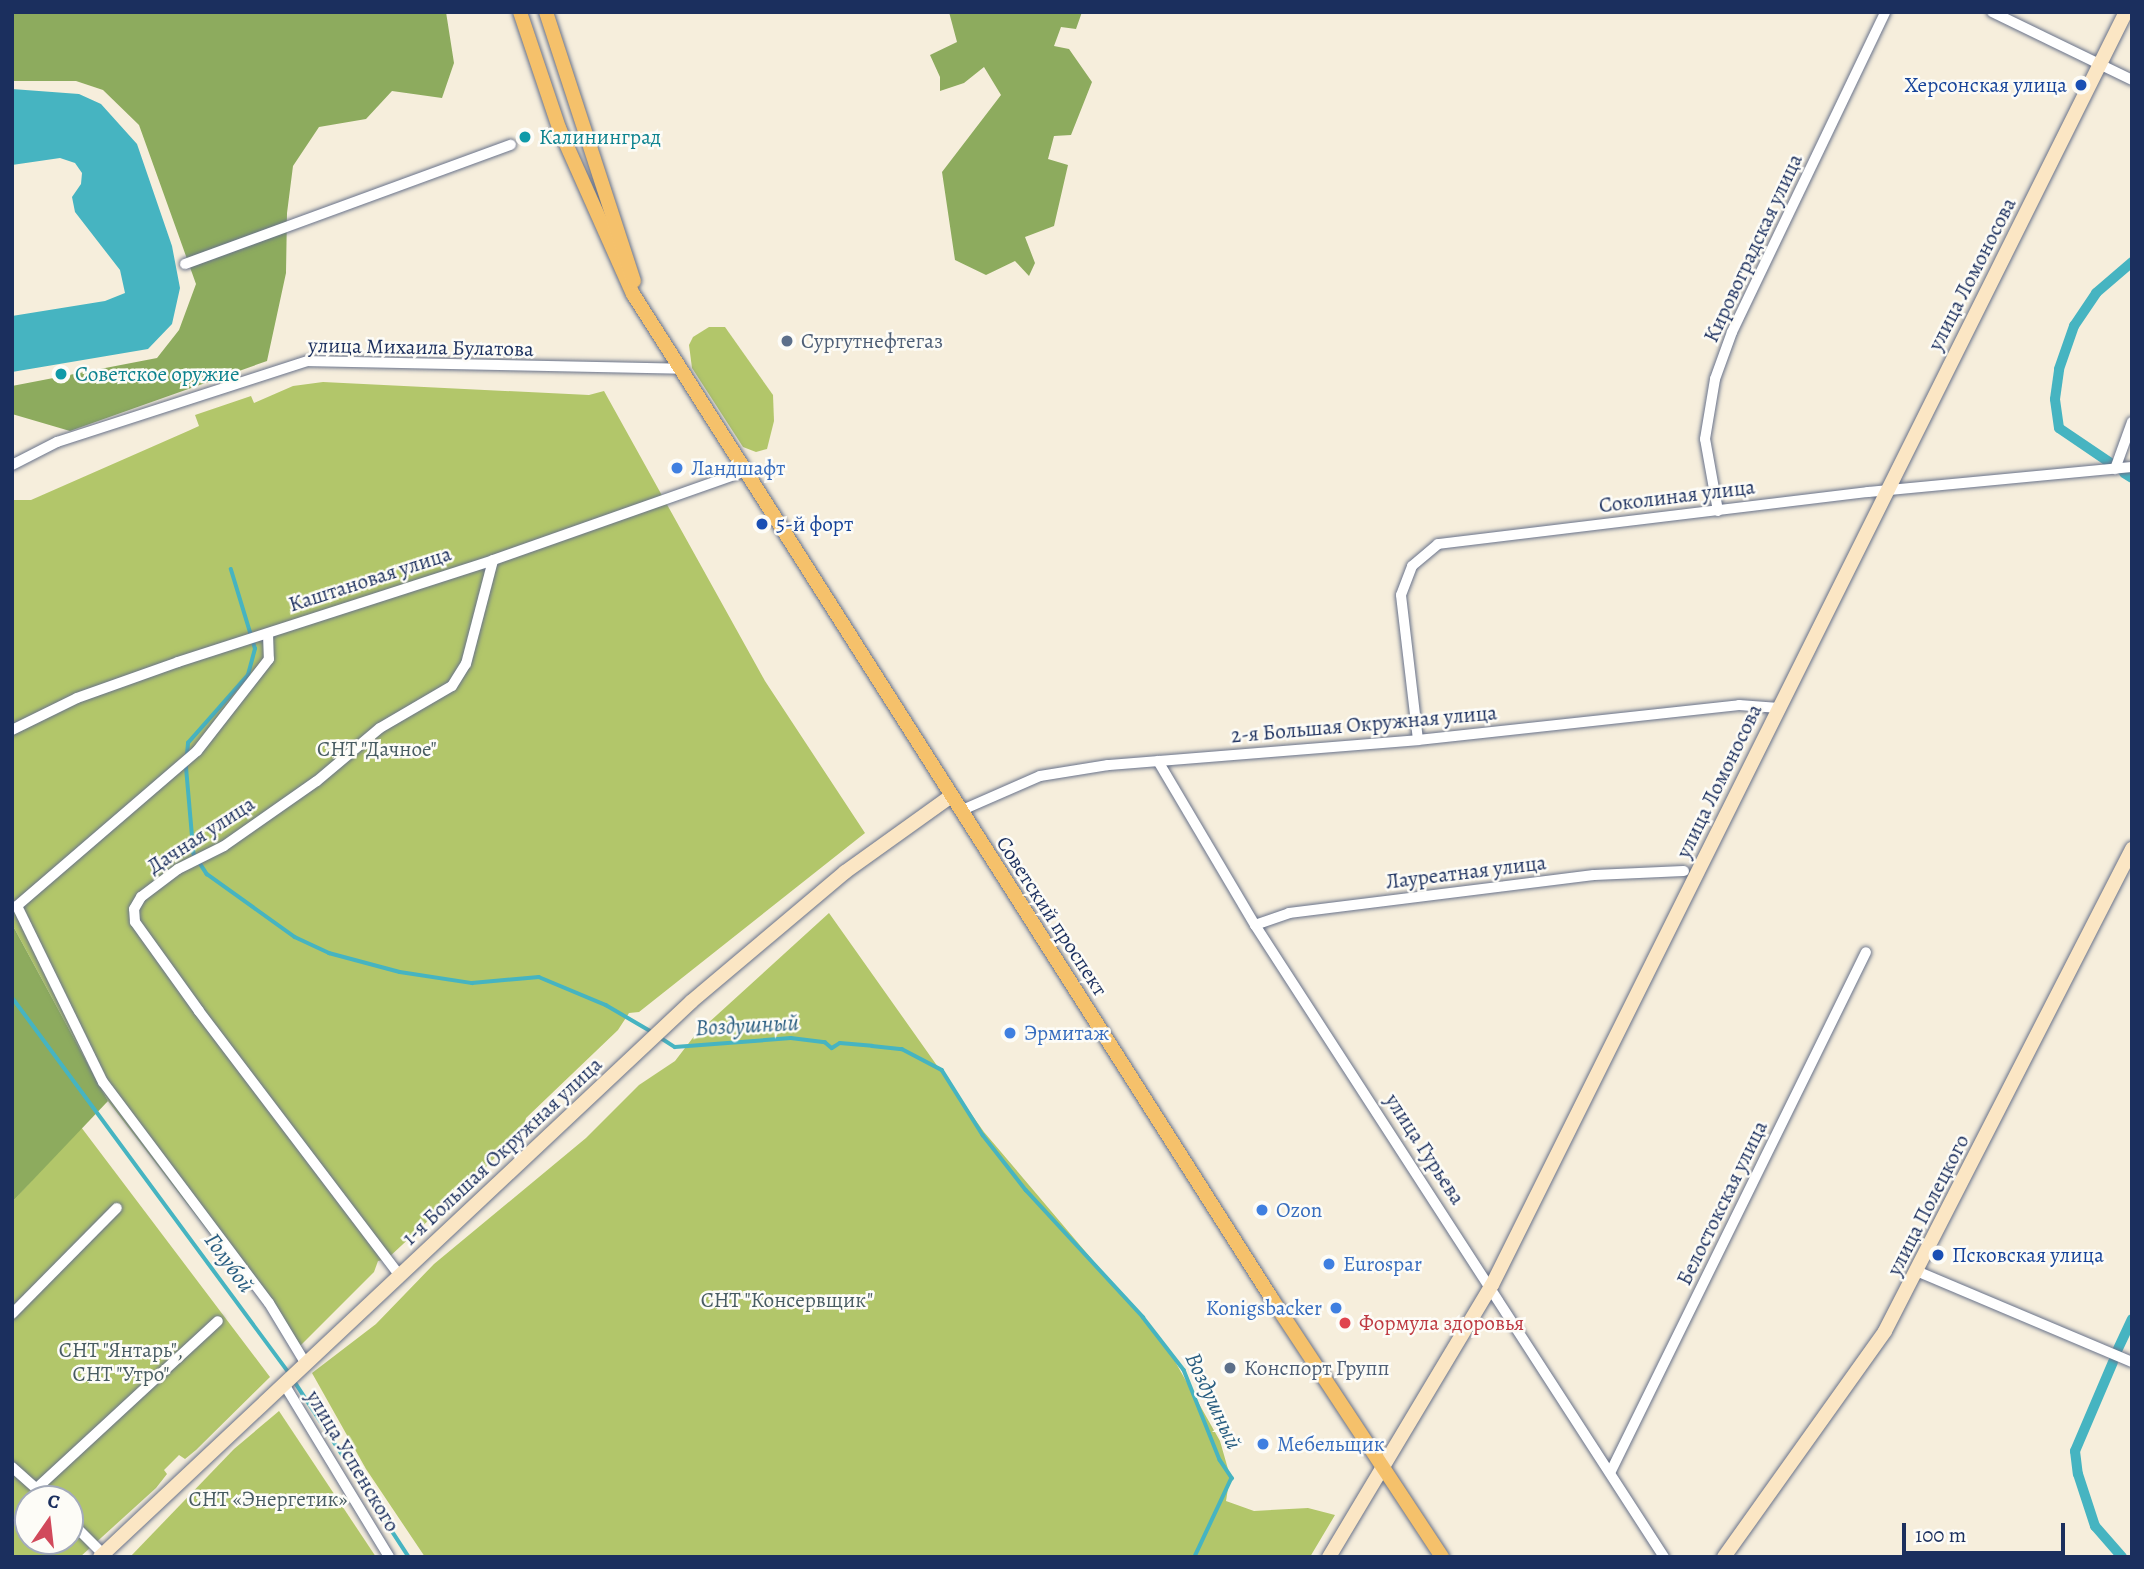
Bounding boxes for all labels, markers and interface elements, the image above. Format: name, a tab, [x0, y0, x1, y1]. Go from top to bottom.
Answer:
place label: Херсонская улица	[1904, 72, 2067, 98]
marker: Херсонская улица	[2073, 77, 2089, 93]
place label: Калининград	[539, 124, 661, 150]
marker: Калининград	[517, 129, 533, 145]
street label: Кировоградская улица	[1698, 150, 1808, 346]
street label: улица Ломоносова	[1923, 193, 2021, 355]
place label: Сургутнефтегаз	[801, 328, 943, 354]
street label: улица Михаила Булатова	[308, 332, 534, 362]
marker: Сургутнефтегаз	[779, 333, 795, 349]
place label: Советское оружие	[75, 361, 240, 387]
marker: Советское оружие	[53, 366, 69, 382]
place label: Ландшафт	[691, 455, 785, 481]
marker: Ландшафт	[669, 460, 685, 476]
street label: Соколиная улица	[1598, 474, 1756, 518]
place label: 5-й форт	[776, 511, 853, 537]
marker: 5-й форт	[754, 516, 770, 532]
street label: Каштановая улица	[286, 541, 454, 617]
street label: 2-я Большая Окружная улица	[1230, 700, 1498, 748]
street label: улица Ломоносова	[1671, 700, 1767, 862]
park label: СНТ "Дачное"	[317, 736, 437, 762]
street label: Дачная улица	[143, 791, 259, 879]
street label: Советский проспект	[991, 831, 1113, 1001]
street label: Лауреатная улица	[1384, 850, 1548, 894]
water label: Воздушный	[695, 1010, 799, 1042]
place label: Эрмитаж	[1024, 1020, 1109, 1046]
marker: Эрмитаж	[1002, 1025, 1018, 1041]
street label: 1-я Большая Окружная улица	[397, 1052, 607, 1250]
street label: улица Гурьева	[1380, 1089, 1470, 1209]
street label: Белостокская улица	[1671, 1117, 1773, 1289]
street label: улица Полецкого	[1882, 1130, 1974, 1280]
place label: Ozon	[1276, 1197, 1322, 1223]
marker: Ozon	[1254, 1202, 1270, 1218]
water label: Голубой	[198, 1228, 260, 1298]
place label: Псковская улица	[1952, 1242, 2104, 1268]
marker: Псковская улица	[1930, 1247, 1946, 1263]
place label: Eurospar	[1343, 1251, 1422, 1277]
marker: Eurospar	[1321, 1256, 1337, 1272]
park label: СНТ "Консервщик"	[701, 1287, 873, 1313]
place label: Konigsbacker	[1206, 1295, 1322, 1321]
marker: Konigsbacker	[1328, 1300, 1344, 1316]
place label: Формула здоровья	[1359, 1310, 1524, 1336]
marker: Формула здоровья	[1337, 1315, 1353, 1331]
park label: СНТ "Янтарь", СНТ "Утро"	[59, 1337, 183, 1387]
water label: Воздушный	[1179, 1348, 1247, 1454]
place label: Конспорт Групп	[1244, 1355, 1389, 1381]
marker: Конспорт Групп	[1222, 1360, 1238, 1376]
street label: улица Успенского	[301, 1386, 405, 1536]
place label: Мебельщик	[1277, 1431, 1385, 1457]
marker: Мебельщик	[1255, 1436, 1271, 1452]
north arrow	[14, 1485, 84, 1555]
park label: СНТ «Энергетик»	[189, 1486, 347, 1512]
text: С	[45, 1488, 62, 1516]
scale bar	[1906, 1510, 2069, 1554]
text: 100 m	[1915, 1521, 1966, 1549]

